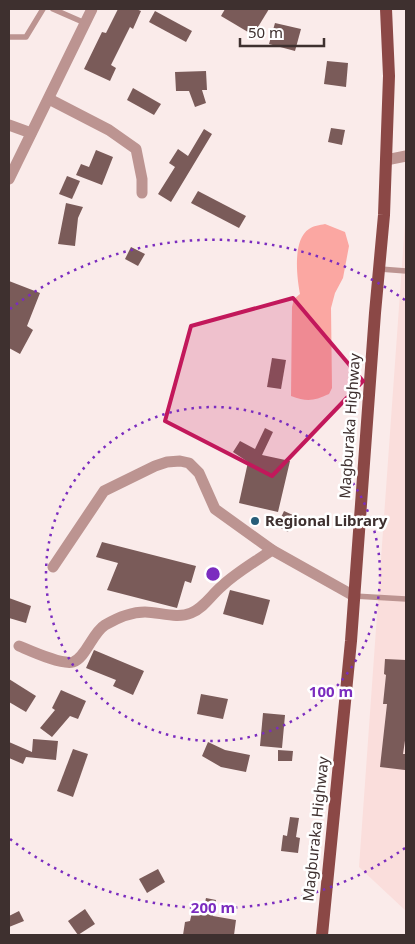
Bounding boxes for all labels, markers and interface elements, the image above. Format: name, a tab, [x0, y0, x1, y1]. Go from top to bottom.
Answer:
scale bar	[240, 15, 324, 47]
text: 50 m	[248, 22, 283, 42]
street label: Magburaka Highway	[334, 352, 364, 499]
place label: Regional Library	[265, 510, 388, 530]
marker: Regional Library	[249, 515, 261, 527]
centre of rings	[204, 565, 222, 583]
text: 100 m	[309, 681, 353, 701]
street label: Magburaka Highway	[297, 755, 333, 902]
text: 200 m	[191, 897, 235, 917]

